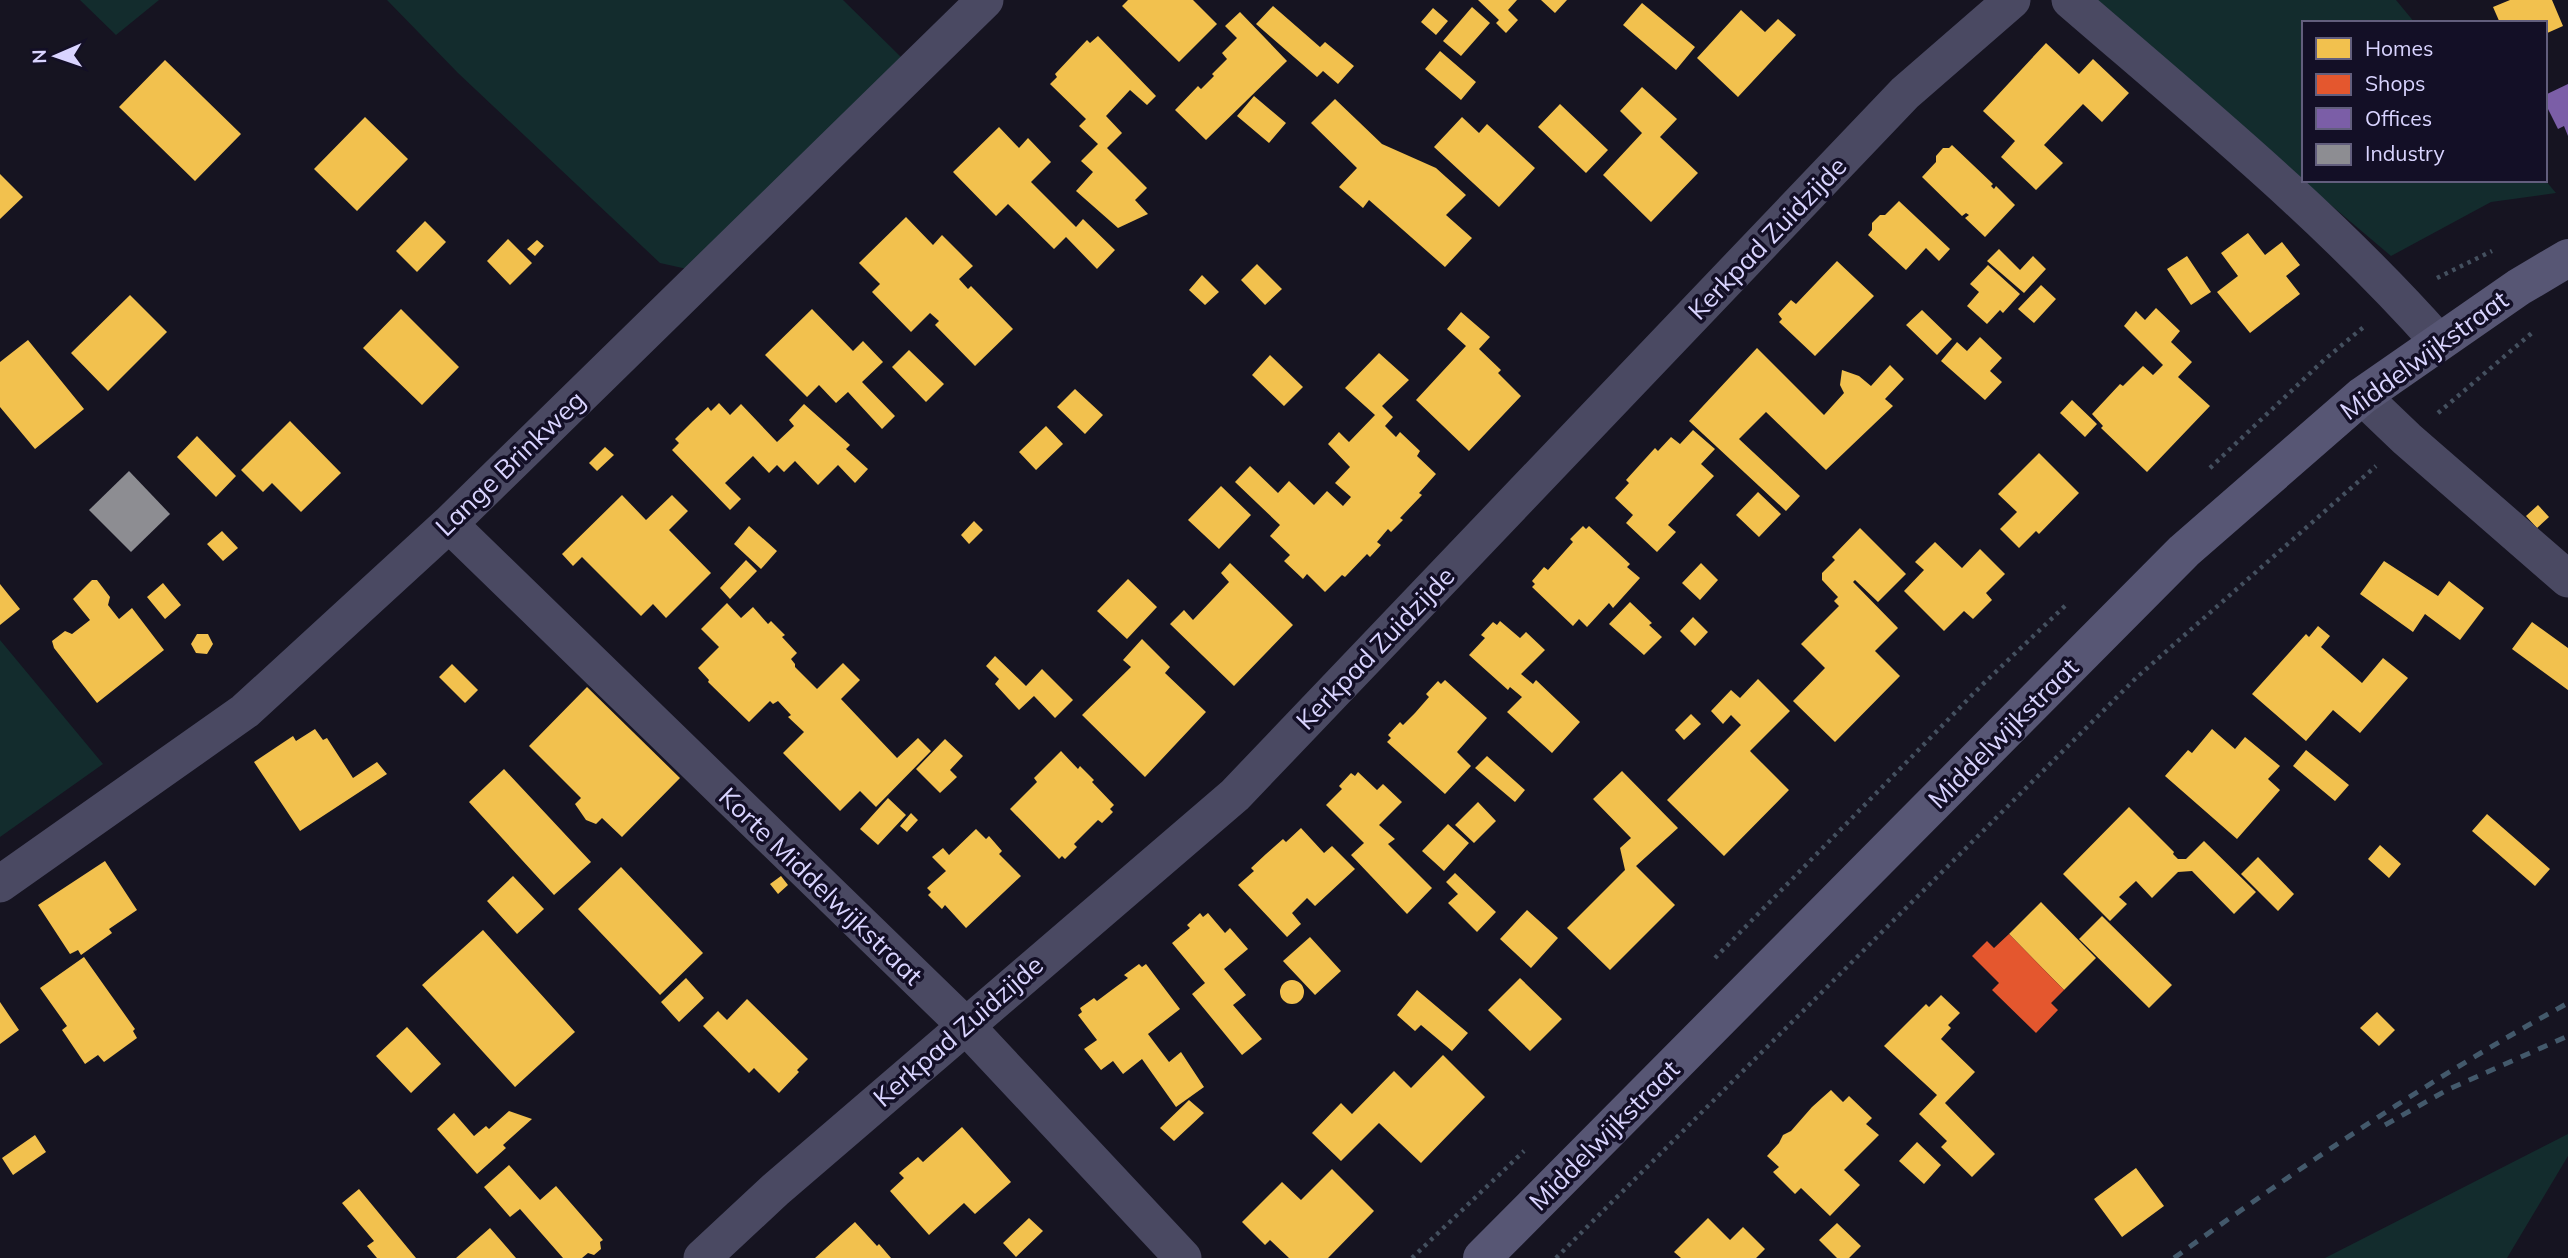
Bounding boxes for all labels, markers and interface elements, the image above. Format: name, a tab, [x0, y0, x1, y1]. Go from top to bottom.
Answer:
north arrow	[21, 21, 91, 91]
legend	[2302, 21, 2547, 182]
text: Homes	[2365, 35, 2433, 61]
text: N	[27, 49, 51, 64]
text: Shops	[2365, 70, 2425, 96]
text: Offices	[2365, 105, 2432, 131]
text: Industry	[2365, 140, 2445, 166]
street label: Kerkpad Zuidzijde	[1681, 149, 1853, 327]
street label: Middelwijkstraat	[2334, 283, 2514, 427]
street label: Lange Brinkweg	[428, 383, 592, 543]
street label: Kerkpad Zuidzijde	[1289, 559, 1461, 737]
street label: Middelwijkstraat	[1921, 651, 2085, 815]
street label: Korte Middelwijkstraat	[712, 780, 930, 992]
street label: Kerkpad Zuidzijde	[866, 948, 1050, 1114]
street label: Middelwijkstraat	[1522, 1053, 1686, 1217]

